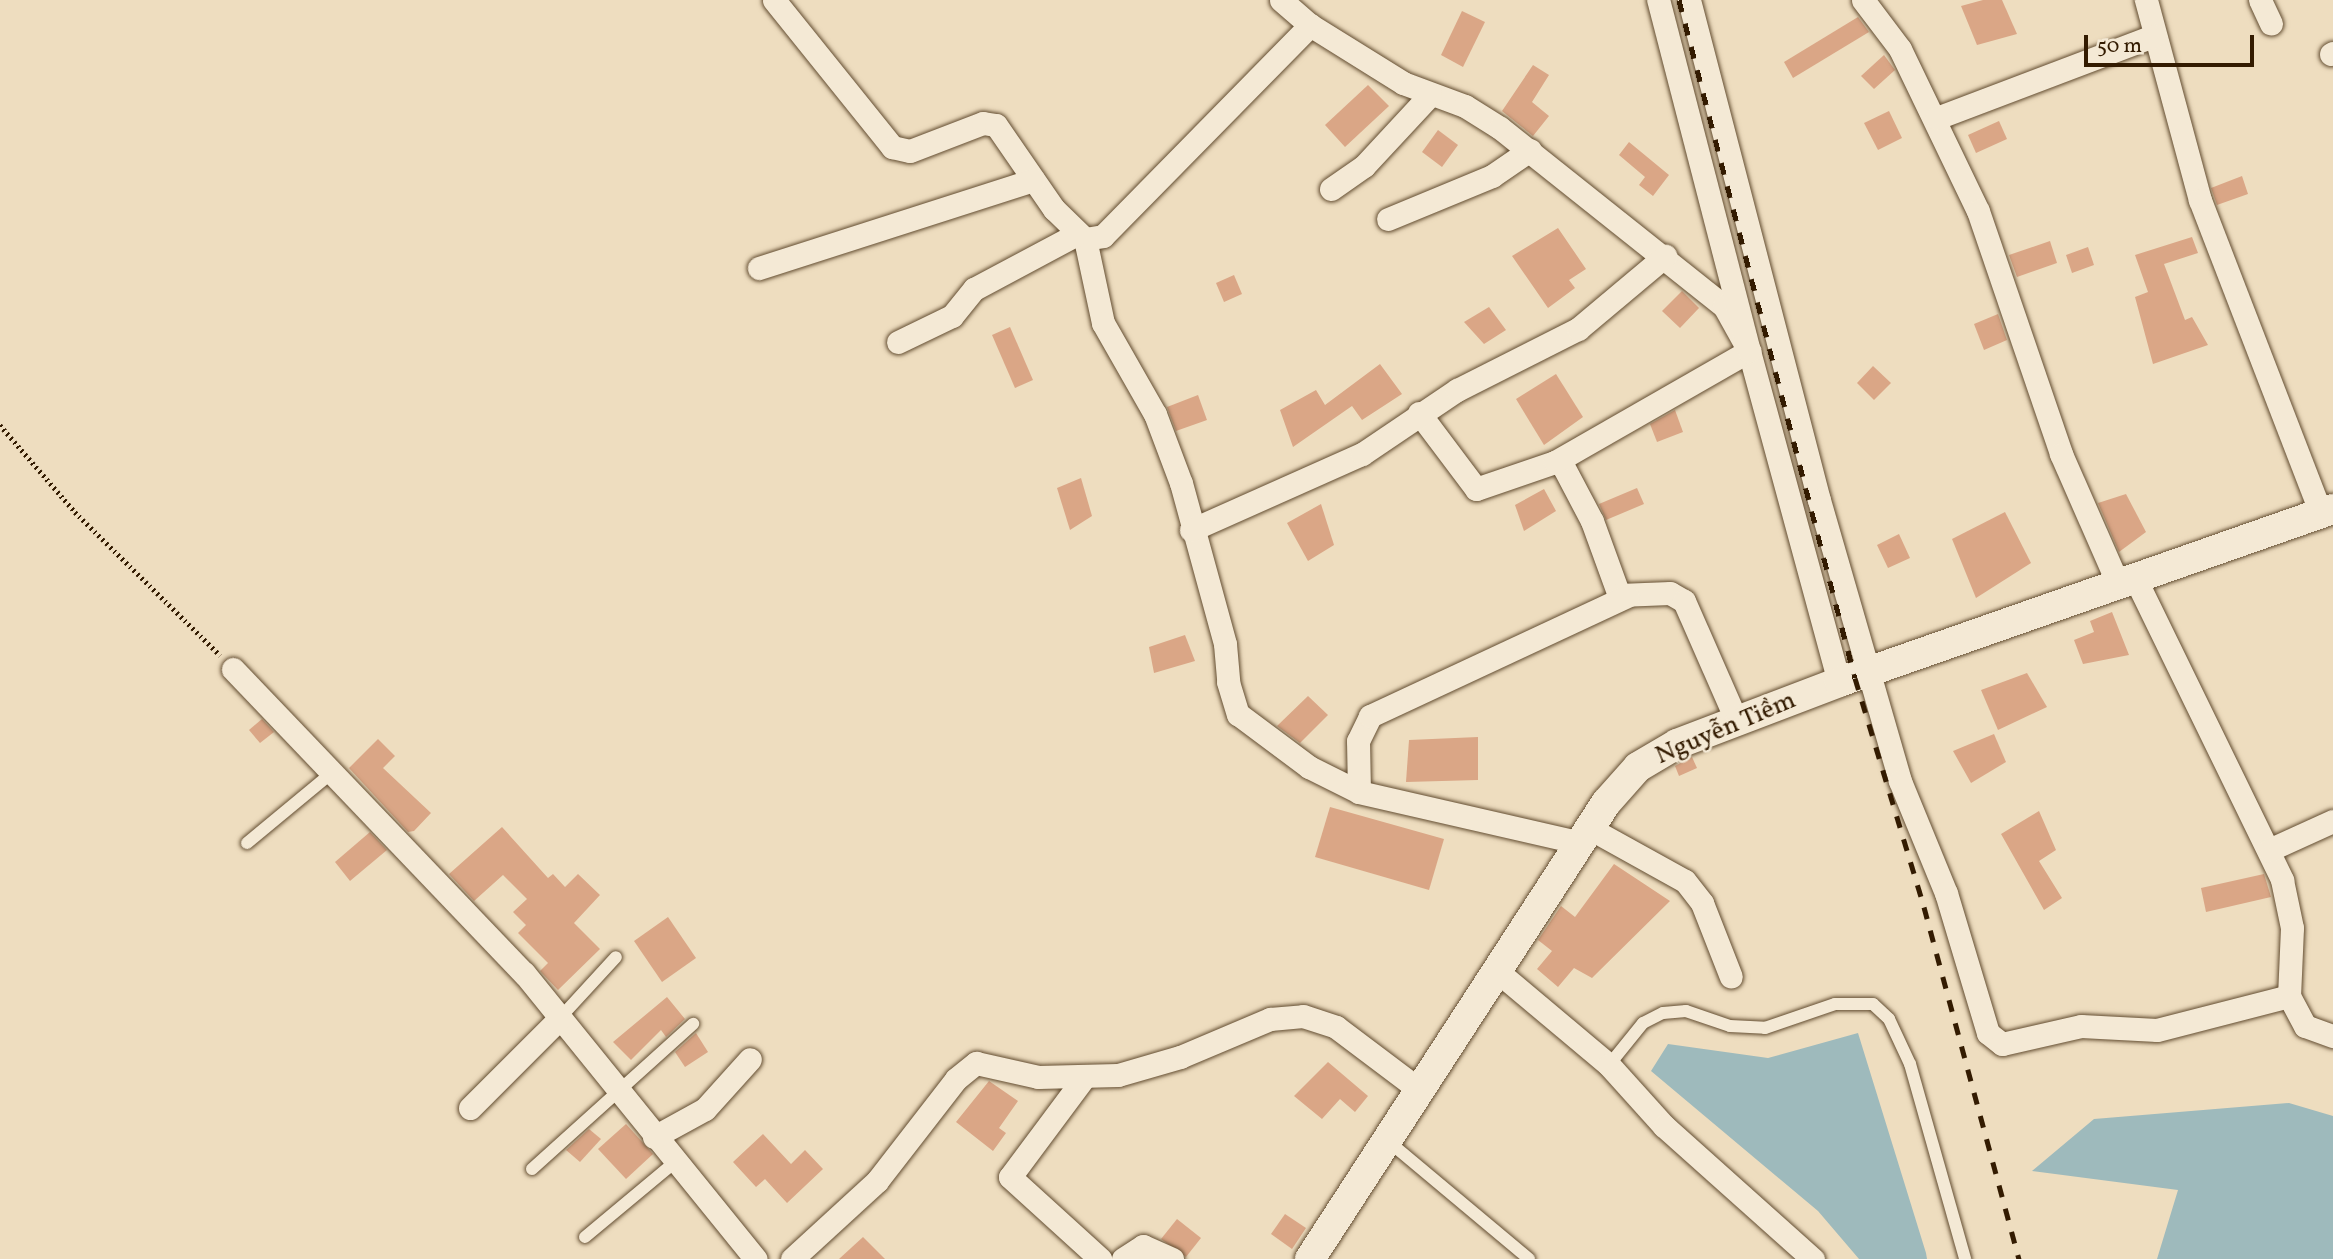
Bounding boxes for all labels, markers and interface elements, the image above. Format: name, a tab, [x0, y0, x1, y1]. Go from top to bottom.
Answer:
scale bar	[2088, 21, 2258, 65]
text: 50 m	[2097, 32, 2142, 61]
street label: Nguyễn Tiềm	[1651, 685, 1801, 773]

